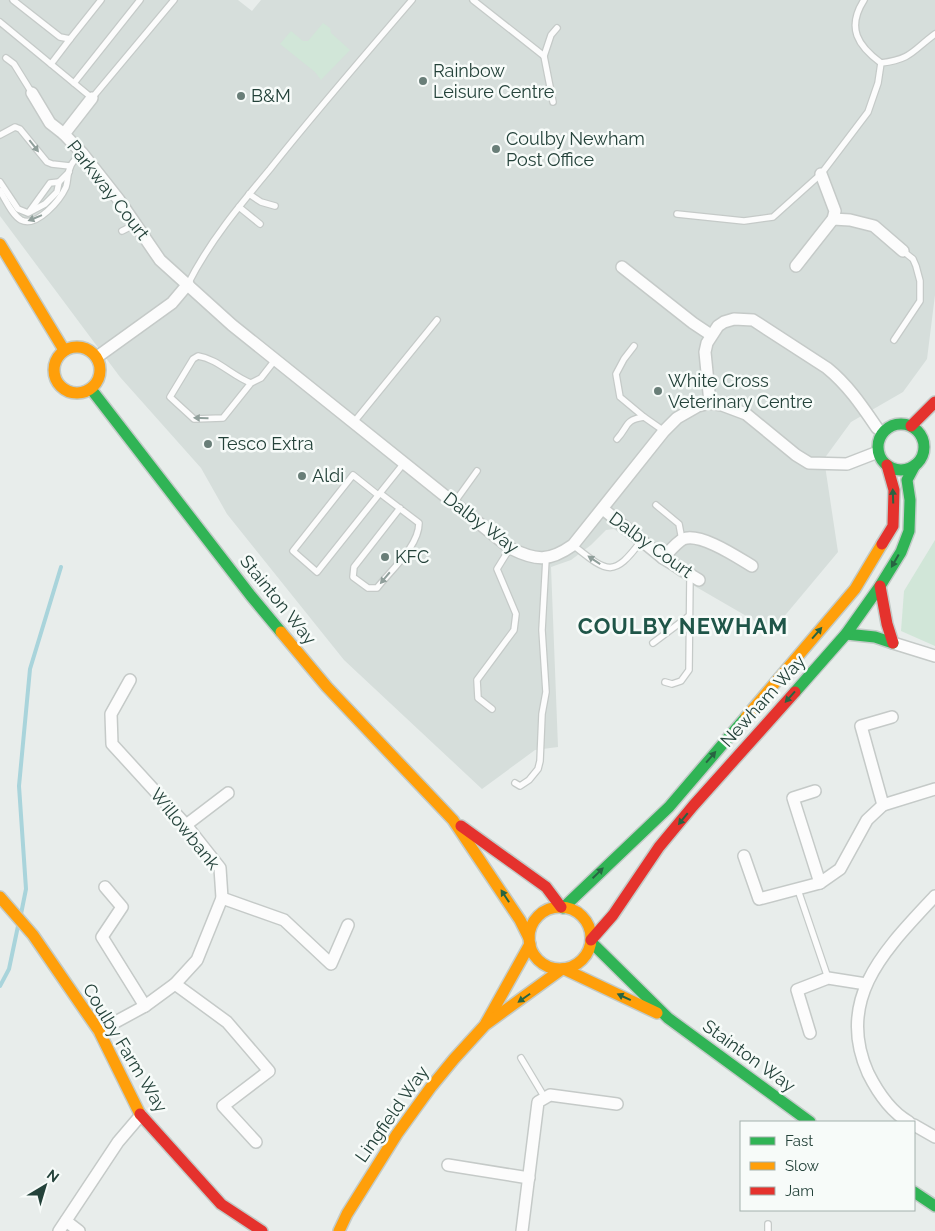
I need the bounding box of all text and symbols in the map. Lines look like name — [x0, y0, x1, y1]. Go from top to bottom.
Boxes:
place label: Rainbow Leisure Centre — [433, 60, 555, 102]
marker: Rainbow Leisure Centre — [417, 75, 429, 87]
place label: B&M — [251, 85, 291, 106]
marker: B&M — [235, 90, 247, 102]
place label: Coulby Newham Post Office — [506, 128, 645, 170]
street label: Parkway Court — [63, 136, 154, 244]
one-way arrow — [29, 139, 39, 153]
marker: Coulby Newham Post Office — [490, 143, 502, 155]
one-way arrow — [27, 214, 42, 222]
place label: White Cross Veterinary Centre — [668, 370, 813, 412]
marker: White Cross Veterinary Centre — [652, 385, 664, 397]
one-way arrow — [193, 414, 209, 422]
place label: Tesco Extra — [218, 433, 313, 454]
marker: Tesco Extra — [202, 438, 214, 450]
place label: Aldi — [312, 465, 344, 486]
marker: Aldi — [296, 470, 308, 482]
one-way arrow — [889, 487, 897, 503]
street label: Dalby Way — [440, 488, 523, 558]
street label: Dalby Court — [605, 507, 697, 582]
place label: KFC — [395, 546, 429, 567]
street label: Stainton Way — [236, 551, 321, 649]
marker: KFC — [379, 551, 391, 563]
one-way arrow — [891, 555, 900, 568]
one-way arrow — [587, 556, 601, 565]
one-way arrow — [380, 571, 391, 584]
district label: COULBY NEWHAM — [578, 613, 788, 639]
one-way arrow — [811, 627, 822, 640]
street label: Newham Way — [716, 650, 810, 751]
one-way arrow — [784, 690, 796, 702]
one-way arrow — [705, 751, 716, 763]
street label: Willowbank — [146, 784, 225, 874]
one-way arrow — [677, 812, 688, 825]
one-way arrow — [592, 868, 604, 880]
one-way arrow — [500, 889, 509, 903]
street label: Coulby Farm Way — [79, 980, 172, 1116]
one-way arrow — [517, 993, 531, 1003]
one-way arrow — [617, 993, 631, 1001]
street label: Stainton Way — [699, 1015, 800, 1096]
street label: Lingfield Way — [351, 1061, 433, 1166]
legend — [740, 1121, 915, 1211]
text: Fast — [785, 1132, 813, 1150]
text: Slow — [785, 1157, 819, 1175]
north arrow — [20, 1161, 70, 1211]
text: N — [44, 1166, 62, 1185]
text: Jam — [785, 1182, 814, 1200]

